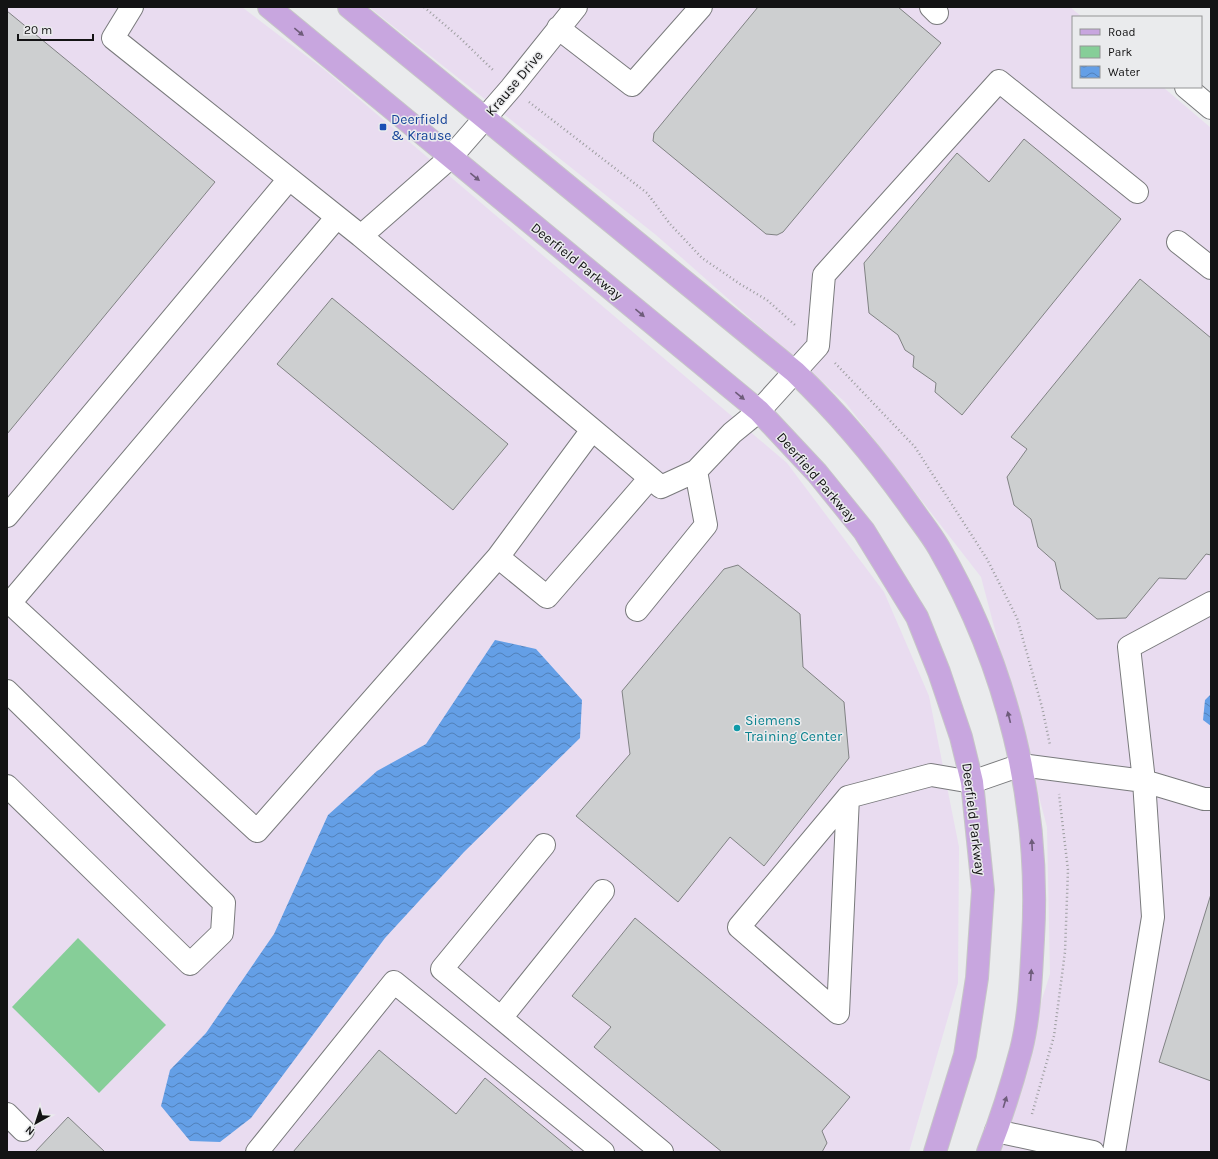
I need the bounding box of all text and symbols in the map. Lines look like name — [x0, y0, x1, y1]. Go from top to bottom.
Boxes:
scale bar — [18, 16, 93, 42]
legend — [1072, 16, 1202, 88]
text: 20 m — [24, 23, 52, 37]
text: Road — [1108, 25, 1136, 39]
one-way arrow — [294, 27, 305, 36]
text: Park — [1108, 45, 1133, 59]
street label: Krause Drive — [482, 47, 547, 120]
text: Water — [1108, 65, 1141, 79]
place label: Deerfield & Krause — [391, 111, 451, 144]
marker: Deerfield & Krause — [378, 122, 388, 132]
one-way arrow — [470, 172, 481, 181]
street label: Deerfield Parkway — [527, 219, 626, 304]
one-way arrow — [635, 308, 646, 317]
one-way arrow — [735, 391, 746, 400]
street label: Deerfield Parkway — [773, 429, 860, 526]
one-way arrow — [1006, 711, 1012, 723]
place label: Siemens Training Center — [745, 712, 843, 745]
marker: Siemens Training Center — [732, 723, 742, 733]
street label: Deerfield Parkway — [958, 762, 989, 877]
one-way arrow — [1029, 838, 1035, 851]
one-way arrow — [1028, 968, 1034, 981]
one-way arrow — [1002, 1095, 1008, 1107]
north arrow — [16, 1103, 56, 1143]
text: N — [23, 1123, 37, 1138]

